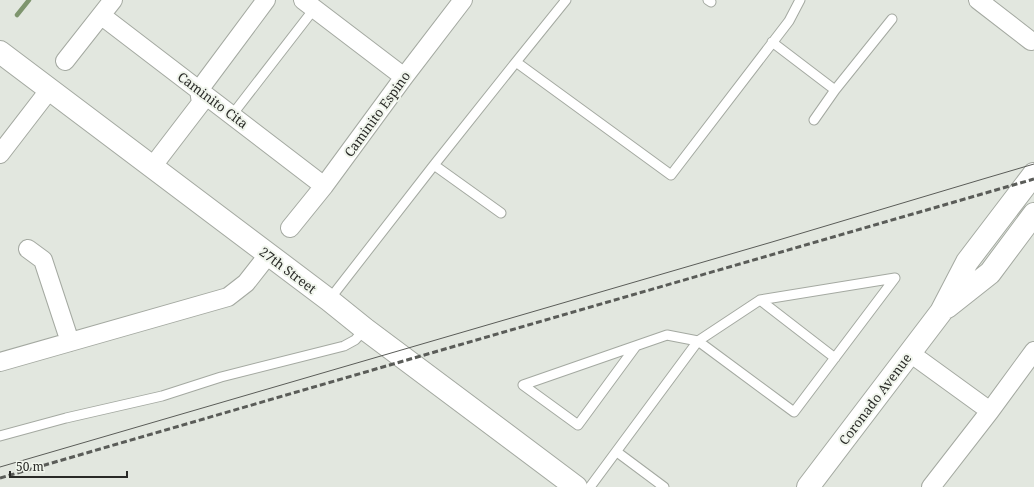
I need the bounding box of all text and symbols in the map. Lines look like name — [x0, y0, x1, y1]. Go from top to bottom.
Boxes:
street label: Caminito Cita — [174, 68, 252, 132]
street label: Caminito Espino — [340, 68, 414, 160]
street label: 27th Street — [256, 243, 321, 298]
street label: Coronado Avenue — [835, 350, 915, 448]
scale bar — [10, 453, 127, 479]
text: 50 m — [16, 458, 44, 475]

